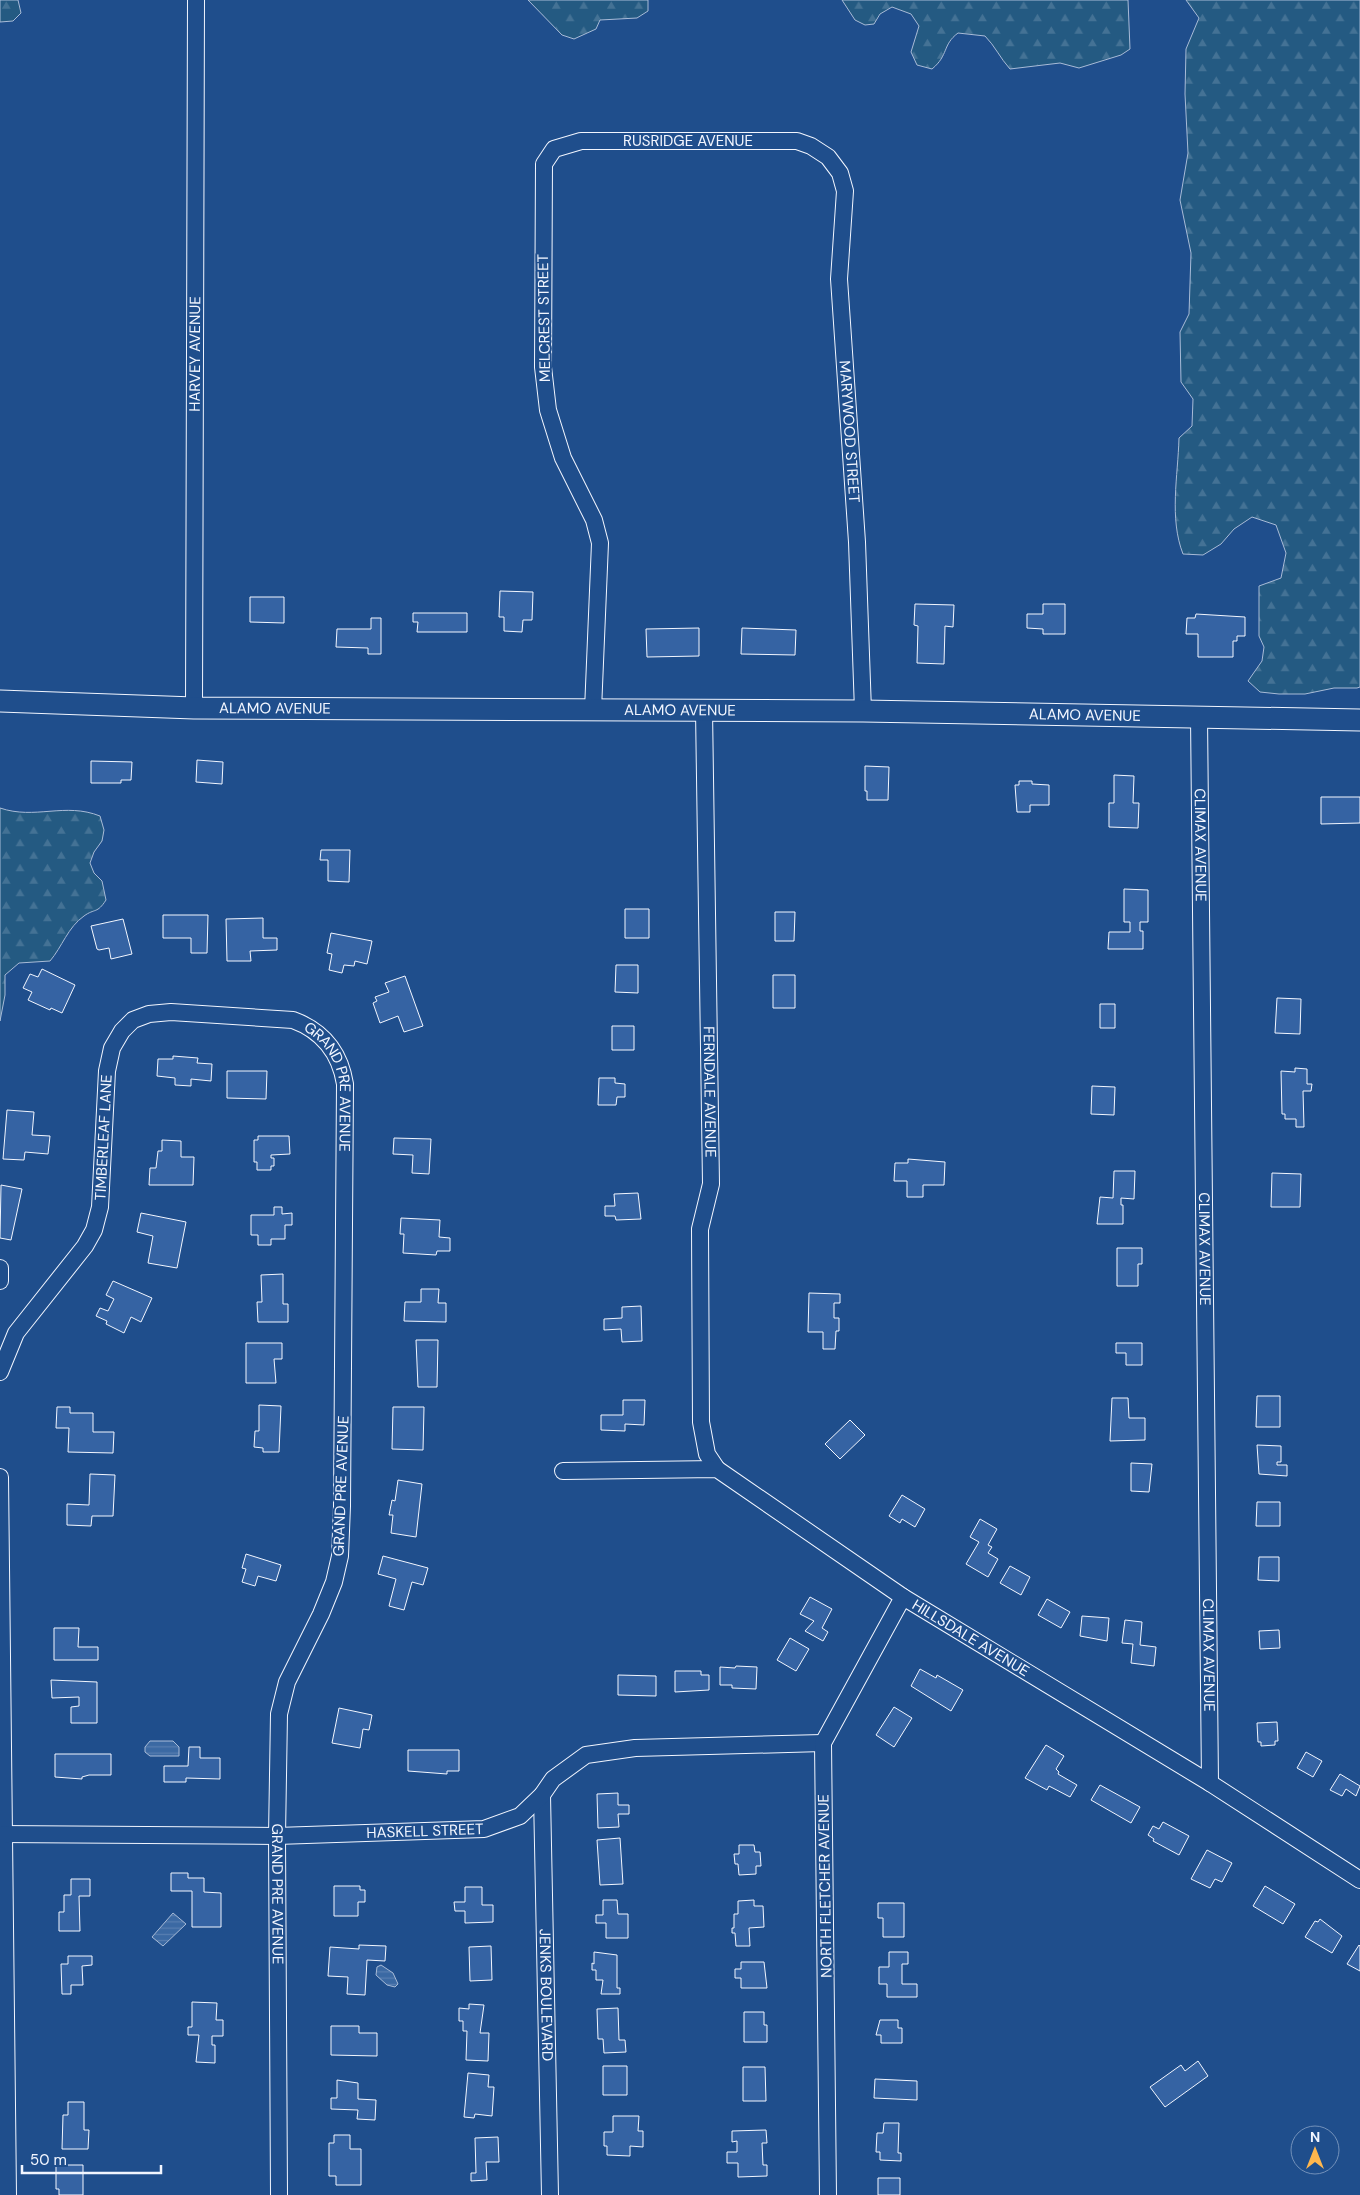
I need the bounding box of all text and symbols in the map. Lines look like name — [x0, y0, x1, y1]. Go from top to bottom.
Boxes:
street label: RUSRIDGE AVENUE — [623, 131, 753, 151]
street label: MELCREST STREET — [533, 254, 555, 382]
street label: HARVEY AVENUE — [185, 296, 205, 412]
street label: MARYWOOD STREET — [835, 360, 864, 504]
street label: ALAMO AVENUE — [219, 698, 331, 719]
street label: ALAMO AVENUE — [624, 700, 736, 720]
street label: ALAMO AVENUE — [1029, 704, 1141, 726]
street label: CLIMAX AVENUE — [1190, 788, 1211, 902]
street label: GRAND PRE AVENUE — [300, 1017, 355, 1152]
street label: FERNDALE AVENUE — [699, 1026, 721, 1158]
street label: TIMBERLEAF LANE — [90, 1074, 117, 1201]
street label: CLIMAX AVENUE — [1194, 1192, 1215, 1306]
street label: GRAND PRE AVENUE — [329, 1415, 353, 1557]
street label: HILLSDALE AVENUE — [908, 1595, 1033, 1681]
street label: CLIMAX AVENUE — [1198, 1598, 1219, 1712]
street label: NORTH FLETCHER AVENUE — [813, 1794, 837, 1978]
street label: HASKELL STREET — [366, 1819, 484, 1843]
street label: GRAND PRE AVENUE — [267, 1824, 288, 1965]
street label: JENKS BOULEVARD — [535, 1928, 557, 2061]
north arrow — [1290, 2125, 1340, 2175]
text: N — [1310, 2128, 1320, 2146]
scale bar — [22, 2142, 161, 2174]
text: 50 m — [30, 2150, 67, 2170]

